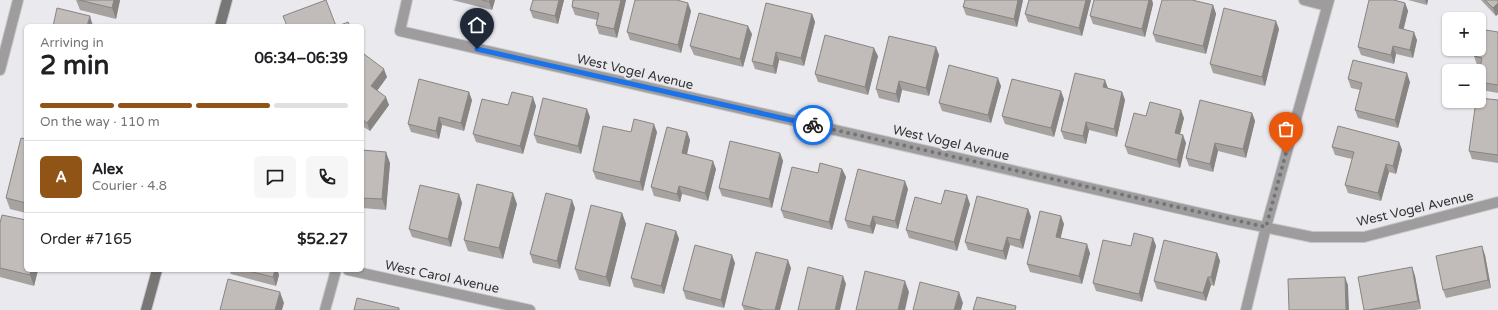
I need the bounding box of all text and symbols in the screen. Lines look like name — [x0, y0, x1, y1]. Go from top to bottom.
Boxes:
pin — [460, 8, 494, 49]
map controls — [1442, 12, 1486, 108]
button: + — [1442, 12, 1486, 56]
icon: home — [466, 14, 488, 36]
text: Arriving in — [40, 35, 104, 51]
text: 06:34–06:39 — [254, 49, 348, 67]
text: 2 min — [40, 50, 109, 81]
street label: West Vogel Avenue — [575, 51, 695, 93]
button: − — [1442, 64, 1486, 108]
courier — [793, 105, 833, 145]
pin — [1269, 112, 1303, 153]
text: On the way · 110 m — [40, 114, 160, 130]
icon: bike — [802, 114, 824, 136]
icon: bag — [1275, 118, 1297, 140]
street label: West Vogel Avenue — [891, 122, 1011, 164]
button: chat — [254, 156, 296, 198]
button: phone — [306, 156, 348, 198]
text: Alex — [92, 160, 123, 178]
text: A — [55, 168, 67, 186]
text: Courier · 4.8 — [92, 178, 167, 194]
street label: West Vogel Avenue — [1355, 188, 1475, 230]
text: Order #7165 — [40, 230, 132, 248]
text: $52.27 — [297, 230, 348, 248]
street label: West Carol Avenue — [383, 257, 501, 297]

